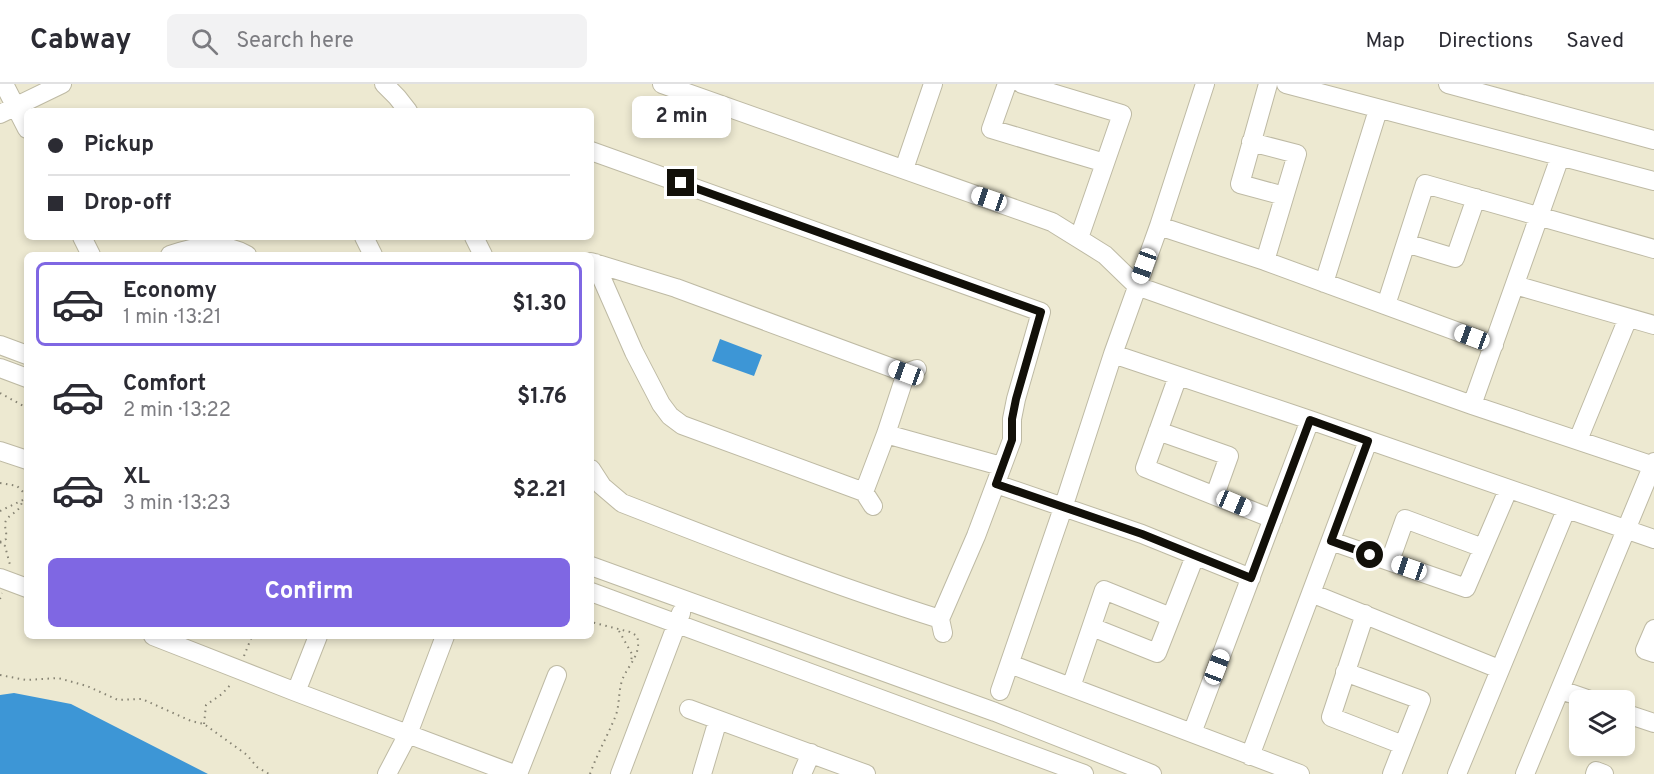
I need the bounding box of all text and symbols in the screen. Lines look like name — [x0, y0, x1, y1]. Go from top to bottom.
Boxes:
search box — [167, 14, 587, 68]
text: Cabway — [30, 23, 131, 59]
icon: search — [188, 25, 221, 58]
text: Search here — [236, 28, 354, 55]
text: Map — [1365, 28, 1405, 55]
text: Directions — [1438, 28, 1533, 55]
text: Saved — [1566, 28, 1624, 55]
callout: 2 min — [632, 96, 730, 138]
text: 2 min — [655, 104, 708, 130]
text: Pickup — [84, 132, 154, 159]
route end — [667, 169, 694, 196]
car — [969, 185, 1009, 213]
text: Drop-off — [84, 190, 171, 217]
car — [1129, 246, 1159, 286]
icon: car — [51, 277, 105, 331]
text: Economy — [123, 278, 217, 305]
text: $1.30 — [512, 291, 567, 318]
text: 1 min · 13:21 — [123, 305, 222, 331]
car — [1452, 322, 1492, 352]
car — [886, 358, 926, 388]
icon: car — [51, 370, 105, 424]
text: Comfort — [123, 371, 206, 398]
text: $1.76 — [517, 384, 567, 411]
text: 2 min · 13:22 — [123, 398, 231, 424]
icon: car — [51, 463, 105, 517]
text: XL — [123, 464, 150, 491]
text: $2.21 — [513, 477, 567, 504]
car — [1214, 488, 1254, 518]
text: 3 min · 13:23 — [123, 491, 231, 517]
route start — [1356, 541, 1383, 568]
car — [1389, 554, 1429, 582]
button: Confirm — [48, 558, 570, 627]
car — [1202, 647, 1232, 687]
map controls — [1569, 690, 1635, 756]
button: layers — [1569, 690, 1635, 756]

